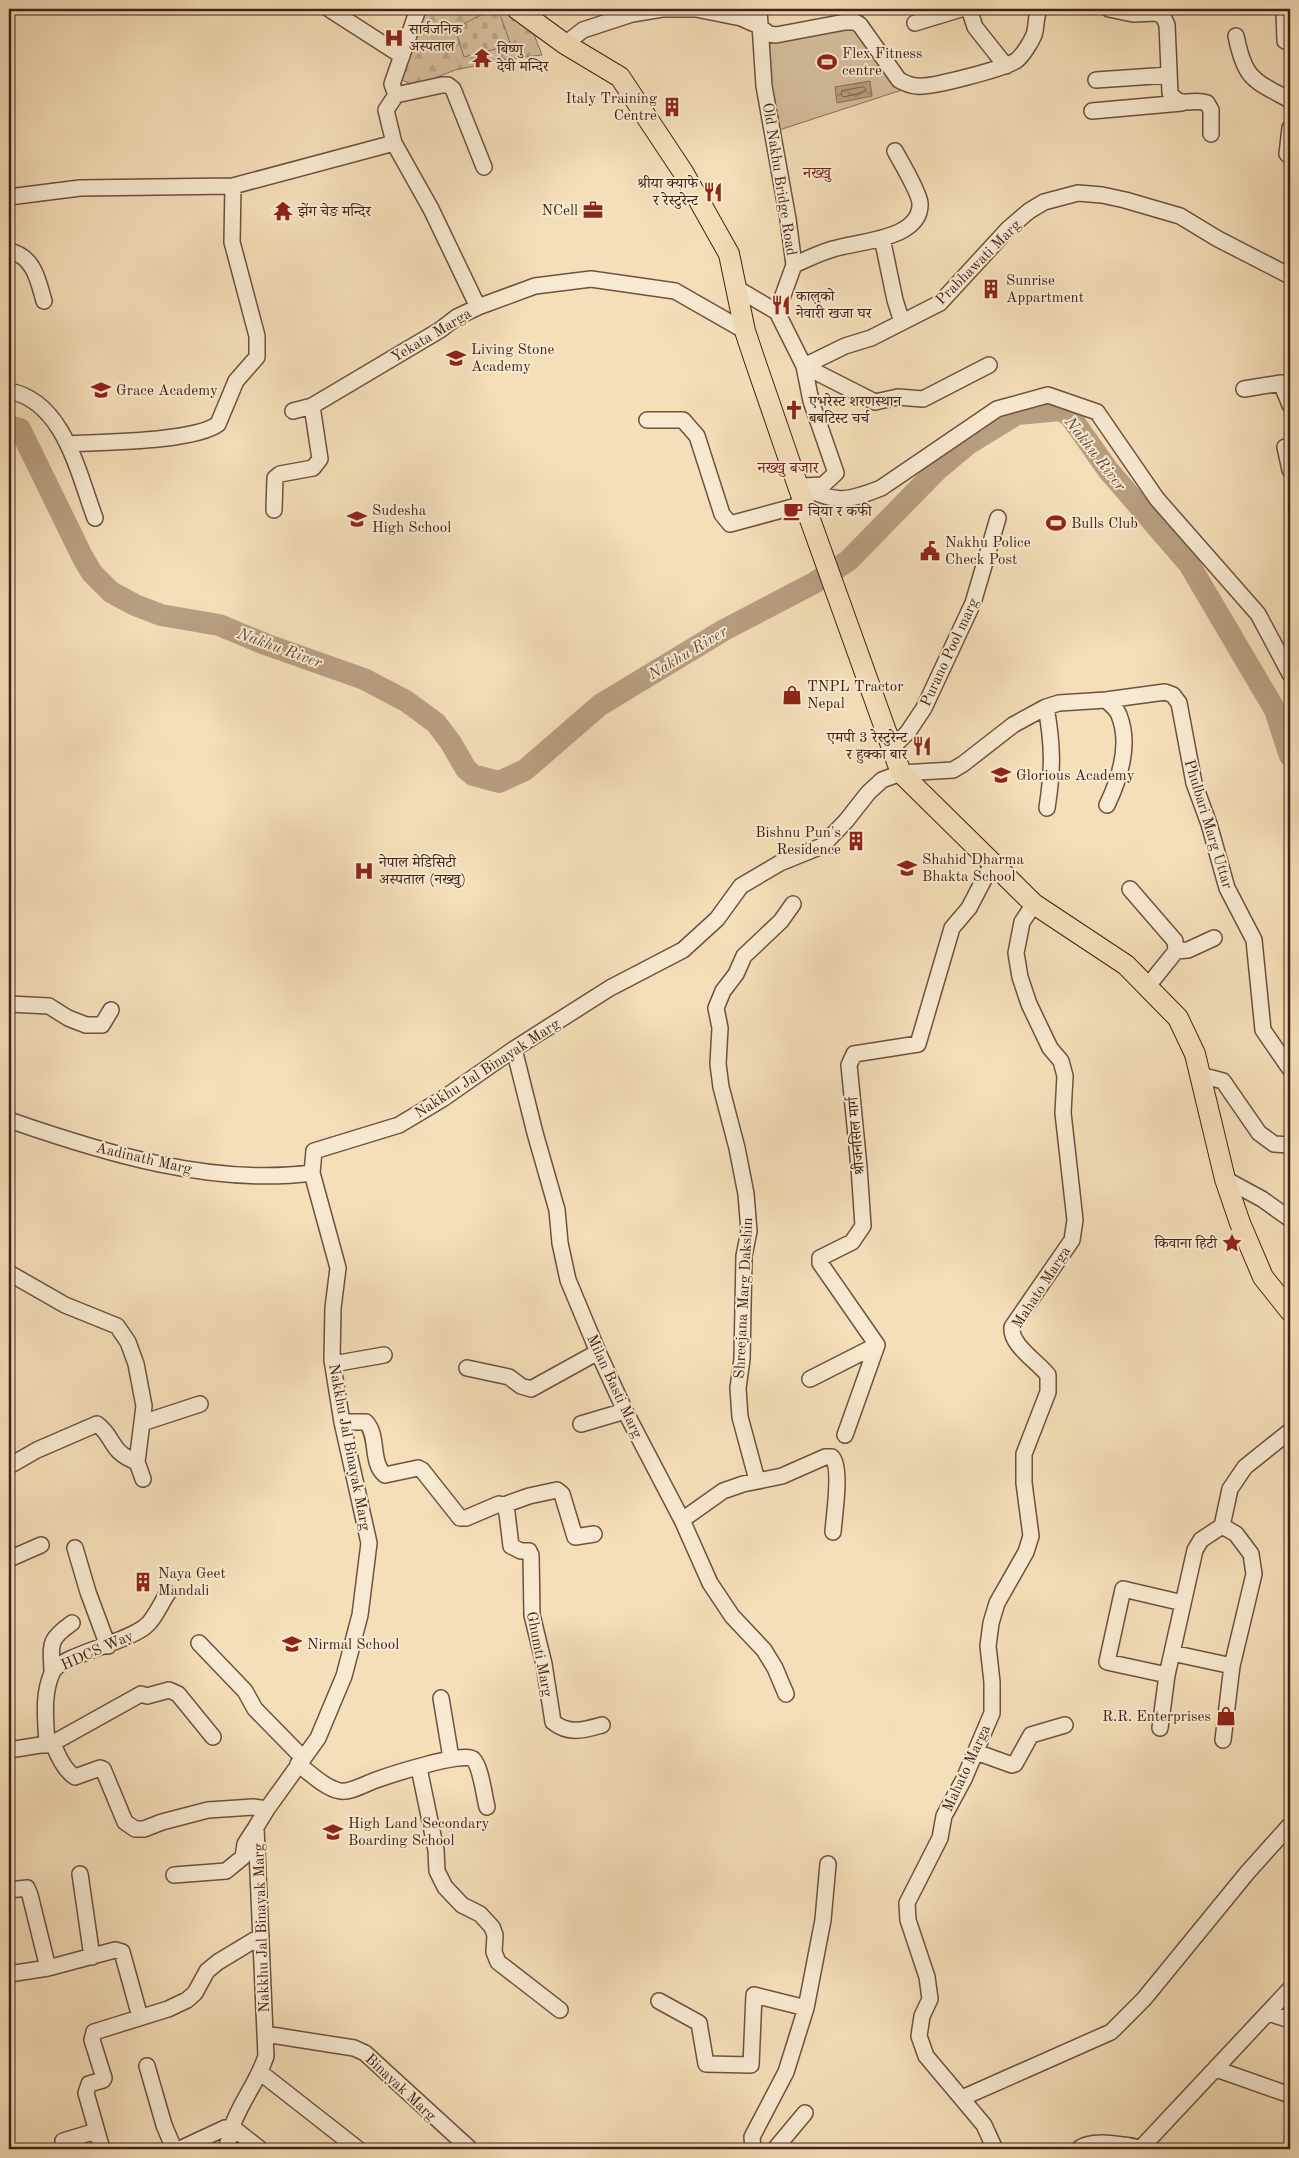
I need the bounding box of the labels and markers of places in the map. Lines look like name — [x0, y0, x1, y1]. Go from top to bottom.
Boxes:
place label: सार्वजनिक अस्पताल — [408, 20, 463, 55]
hospital icon: सार्वजनिक अस्पताल — [383, 27, 405, 49]
place label: बिष्णु देवी मन्दिर — [496, 41, 550, 75]
temple icon: बिष्णु देवी मन्दिर — [471, 47, 493, 69]
place label: Flex Fitness centre — [842, 47, 923, 79]
sports icon: Flex Fitness centre — [816, 51, 838, 73]
place label: Italy Training Centre — [566, 92, 657, 124]
building icon: Italy Training Centre — [661, 96, 683, 118]
place label: श्रीया क्याफे र रेस्टुरेन्ट — [637, 174, 699, 209]
restaurant icon: श्रीया क्याफे र रेस्टुरेन्ट — [702, 181, 724, 203]
office icon: NCell — [582, 199, 604, 221]
temple icon: झेंग चेङ मन्दिर — [272, 200, 294, 222]
place label: झेंग चेङ मन्दिर — [297, 202, 372, 220]
place label: NCell — [541, 204, 578, 219]
place label: Sunrise Appartment — [1006, 274, 1084, 306]
building icon: Sunrise Appartment — [980, 278, 1002, 300]
place label: कालुको नेवारी खजा घर — [795, 288, 873, 322]
restaurant icon: कालुको नेवारी खजा घर — [770, 294, 792, 316]
place label: Living Stone Academy — [471, 343, 555, 375]
school or university icon: Living Stone Academy — [445, 347, 467, 369]
school or university icon: Grace Academy — [90, 379, 112, 401]
place label: Grace Academy — [116, 384, 218, 399]
place label: एभरेस्ट शरणस्थान बबटिस्ट चर्च — [808, 392, 902, 427]
church icon: एभरेस्ट शरणस्थान बबटिस्ट चर्च — [783, 399, 805, 421]
cafe icon: चिया र कफी — [782, 500, 804, 522]
place label: चिया र कफी — [807, 502, 873, 520]
place label: Sudesha High School — [372, 504, 451, 536]
school or university icon: Sudesha High School — [346, 508, 368, 530]
sports icon: Bulls Club — [1045, 512, 1067, 534]
place label: Bulls Club — [1071, 517, 1138, 532]
place label: Nakhu Police Check Post — [945, 536, 1031, 568]
public building icon: Nakhu Police Check Post — [919, 540, 941, 562]
place label: TNPL Tractor Nepal — [807, 680, 903, 712]
shop icon: TNPL Tractor Nepal — [781, 684, 803, 706]
place label: एमपी 3 रेस्टुरेन्ट र हुक्का बार — [826, 728, 908, 764]
restaurant icon: एमपी 3 रेस्टुरेन्ट र हुक्का बार — [911, 735, 933, 757]
school or university icon: Glorious Academy — [990, 764, 1012, 786]
place label: Glorious Academy — [1016, 769, 1135, 784]
place label: Bishnu Pun's Residence — [755, 826, 841, 858]
building icon: Bishnu Pun's Residence — [845, 830, 867, 852]
place label: नेपाल मेडिसिटी अस्पताल (नख्खु) — [378, 853, 466, 888]
place label: Shahid Dharma Bhakta School — [922, 853, 1024, 885]
school or university icon: Shahid Dharma Bhakta School — [896, 857, 918, 879]
hospital icon: नेपाल मेडिसिटी अस्पताल (नख्खु) — [353, 860, 375, 882]
place icon: किवाना हिटी — [1221, 1232, 1243, 1254]
place label: किवाना हिटी — [1153, 1235, 1218, 1252]
place label: Naya Geet Mandali — [158, 1567, 226, 1599]
building icon: Naya Geet Mandali — [132, 1571, 154, 1593]
school or university icon: Nirmal School — [281, 1633, 303, 1655]
place label: Nirmal School — [307, 1638, 399, 1653]
shop icon: R.R. Enterprises — [1215, 1705, 1237, 1727]
place label: R.R. Enterprises — [1102, 1710, 1211, 1725]
place label: High Land Secondary Boarding School — [348, 1817, 490, 1849]
school or university icon: High Land Secondary Boarding School — [322, 1821, 344, 1843]

